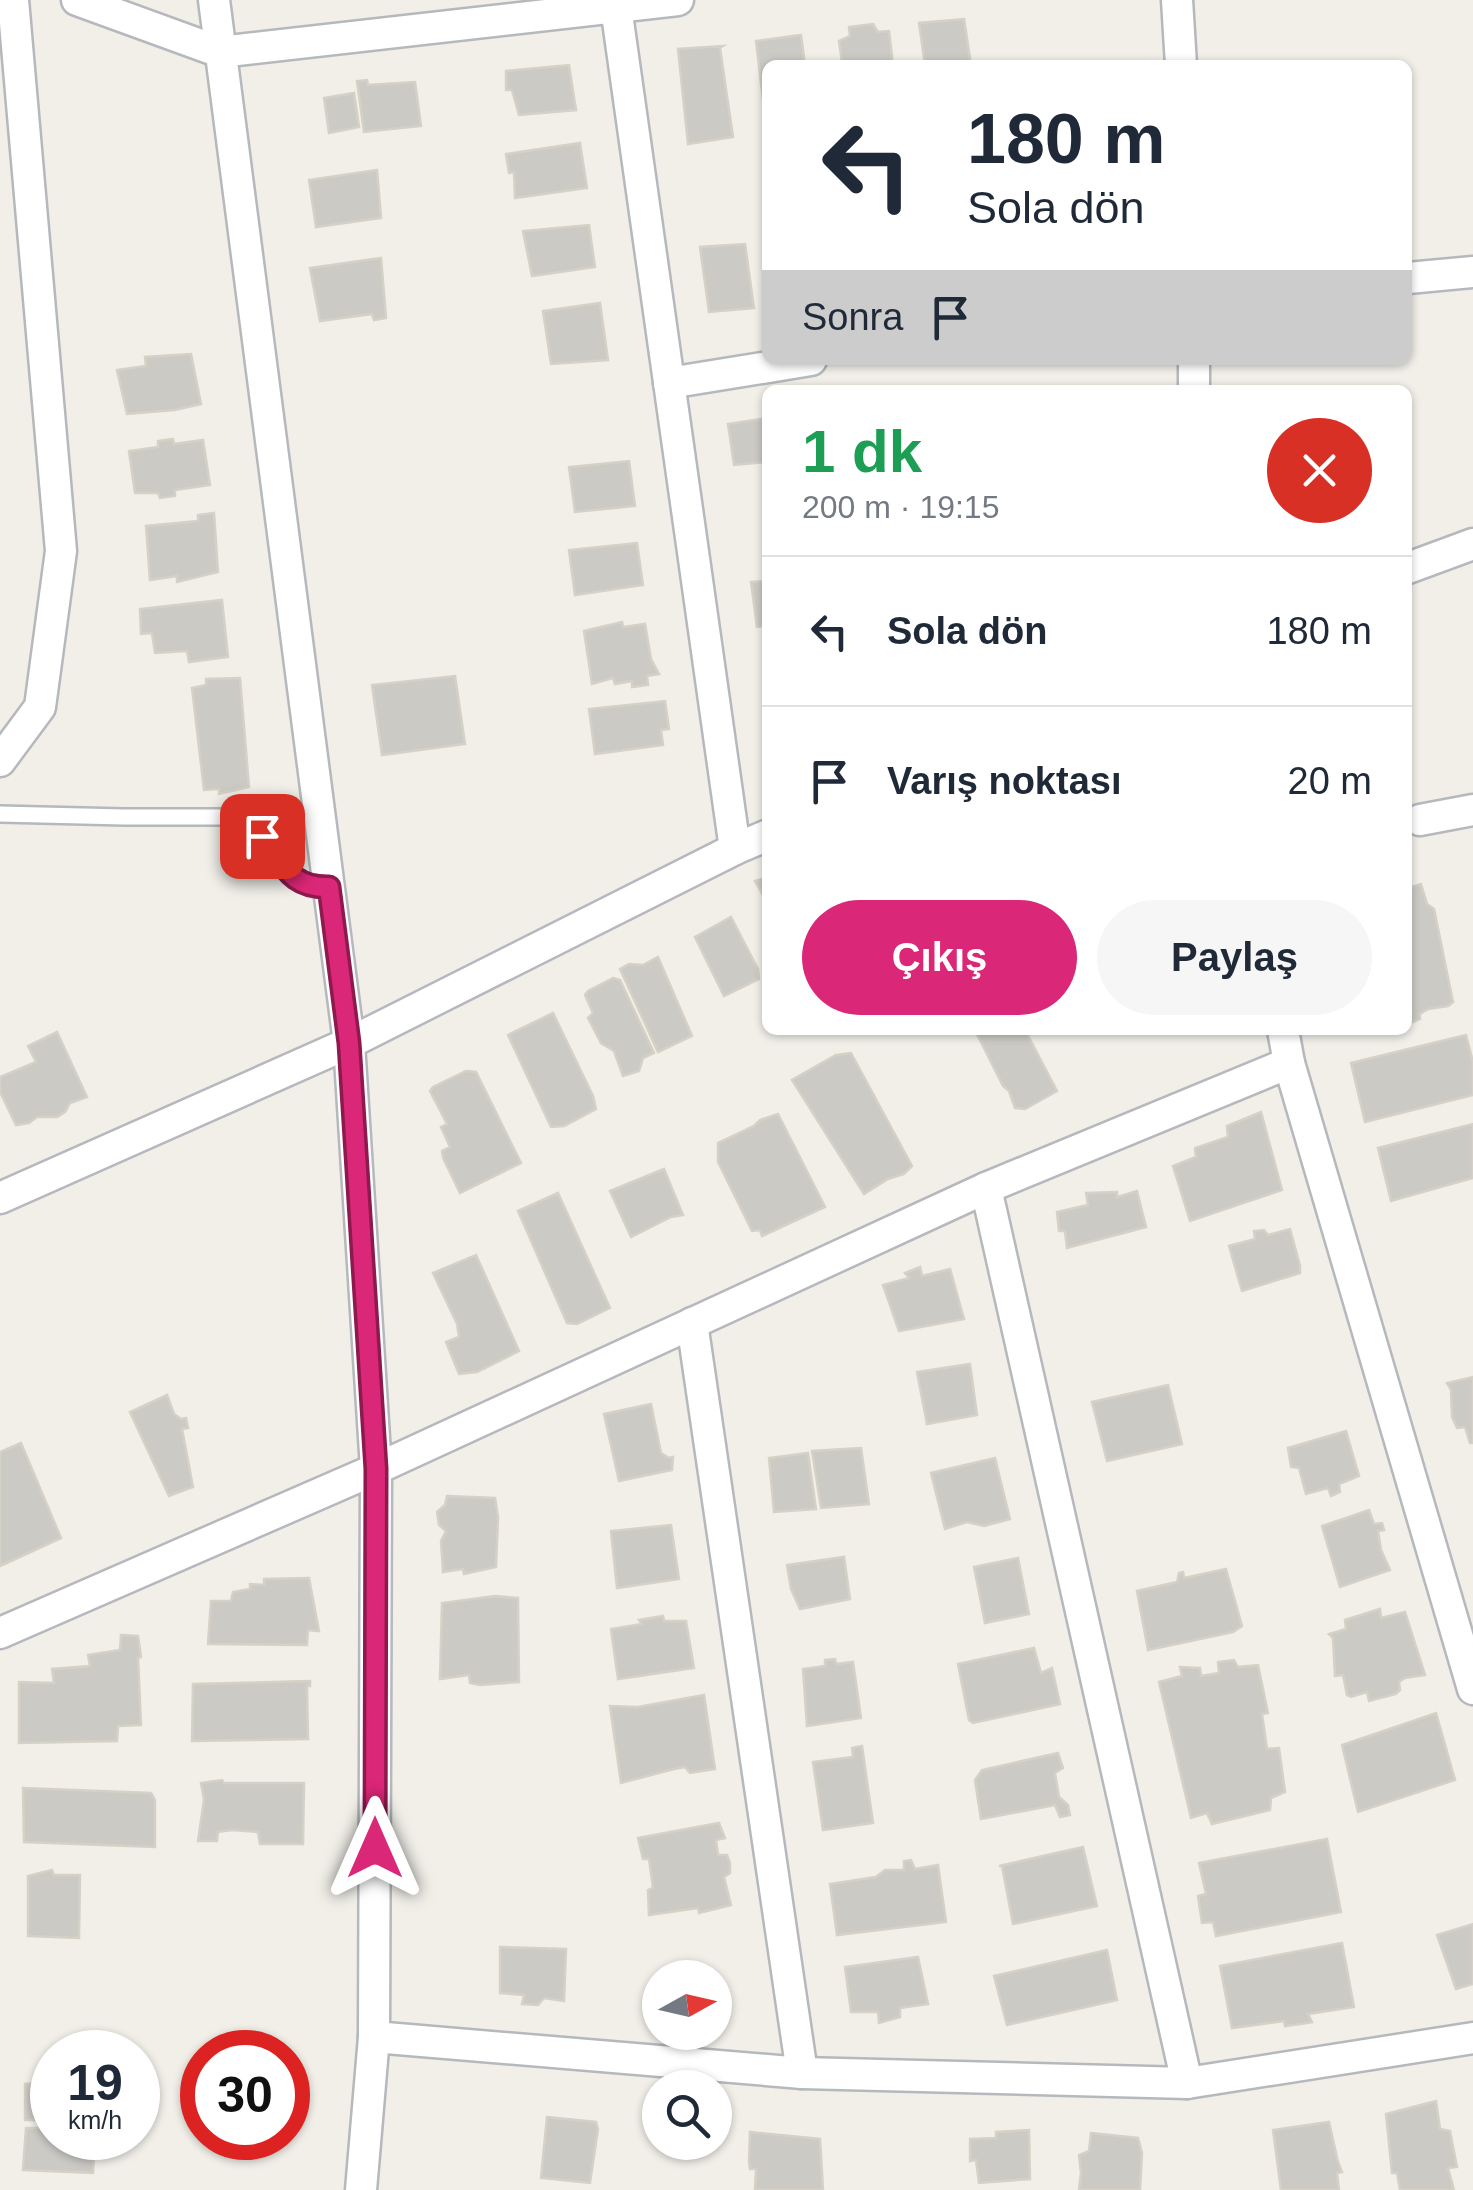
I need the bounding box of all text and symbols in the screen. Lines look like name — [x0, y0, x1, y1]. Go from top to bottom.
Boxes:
icon: left — [802, 100, 932, 230]
text: 180 m — [967, 100, 1165, 178]
text: Sola dön — [967, 182, 1145, 233]
icon: arrive — [923, 290, 978, 345]
text: Sonra — [802, 296, 903, 338]
text: 1 dk — [802, 418, 922, 485]
button: close — [1267, 418, 1372, 523]
text: 200 m · 19:15 — [802, 489, 999, 525]
icon: left — [802, 604, 857, 659]
text: Sola dön — [887, 610, 1047, 652]
text: 180 m — [1266, 610, 1372, 652]
icon: arrive — [802, 754, 857, 809]
text: Varış noktası — [887, 760, 1121, 802]
text: 20 m — [1288, 760, 1372, 802]
pin — [220, 794, 305, 879]
icon: arrive — [235, 809, 290, 864]
button: Çıkış — [802, 900, 1077, 1015]
button: Paylaş — [1097, 900, 1372, 1015]
position arrow — [323, 1796, 427, 1900]
north arrow — [642, 1960, 732, 2050]
map controls — [642, 1960, 732, 2160]
speed limit sign: 30 — [180, 2030, 310, 2160]
text: 19 — [67, 2055, 123, 2111]
button: search — [642, 2070, 732, 2160]
text: km/h — [68, 2106, 122, 2134]

